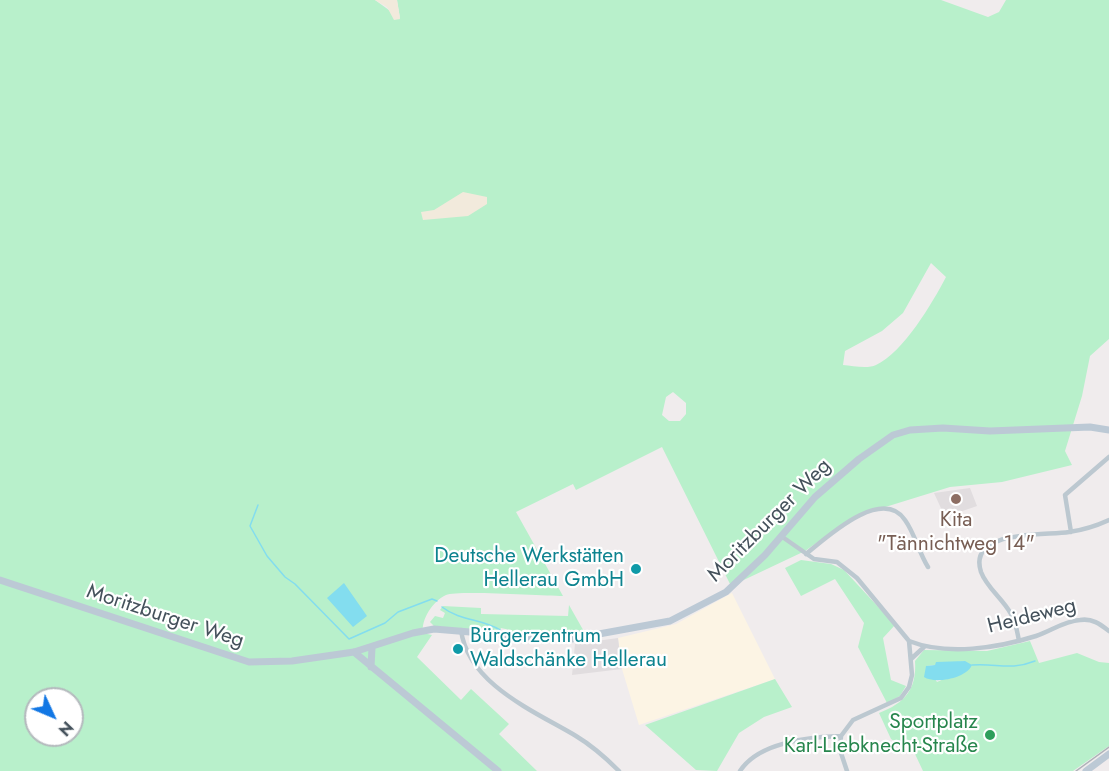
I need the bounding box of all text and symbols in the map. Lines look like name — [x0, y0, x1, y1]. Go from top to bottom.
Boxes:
street label: Moritzburger Weg — [703, 454, 837, 588]
marker: Kita "Tännichtweg 14" — [949, 492, 963, 506]
place label: Kita "Tännichtweg 14" — [877, 508, 1035, 558]
place label: Deutsche Werkstätten Hellerau GmbH — [434, 544, 624, 594]
marker: Deutsche Werkstätten Hellerau GmbH — [629, 562, 643, 576]
street label: Moritzburger Weg — [83, 580, 247, 654]
street label: Heideweg — [985, 594, 1079, 640]
place label: Bürgerzentrum Waldschänke Hellerau — [470, 624, 667, 674]
marker: Bürgerzentrum Waldschänke Hellerau — [451, 642, 465, 656]
north arrow — [24, 687, 84, 747]
place label: Sportplatz Karl-Liebknecht-Straße — [784, 710, 978, 760]
text: N — [53, 716, 79, 741]
marker: Sportplatz Karl-Liebknecht-Straße — [983, 728, 997, 742]

